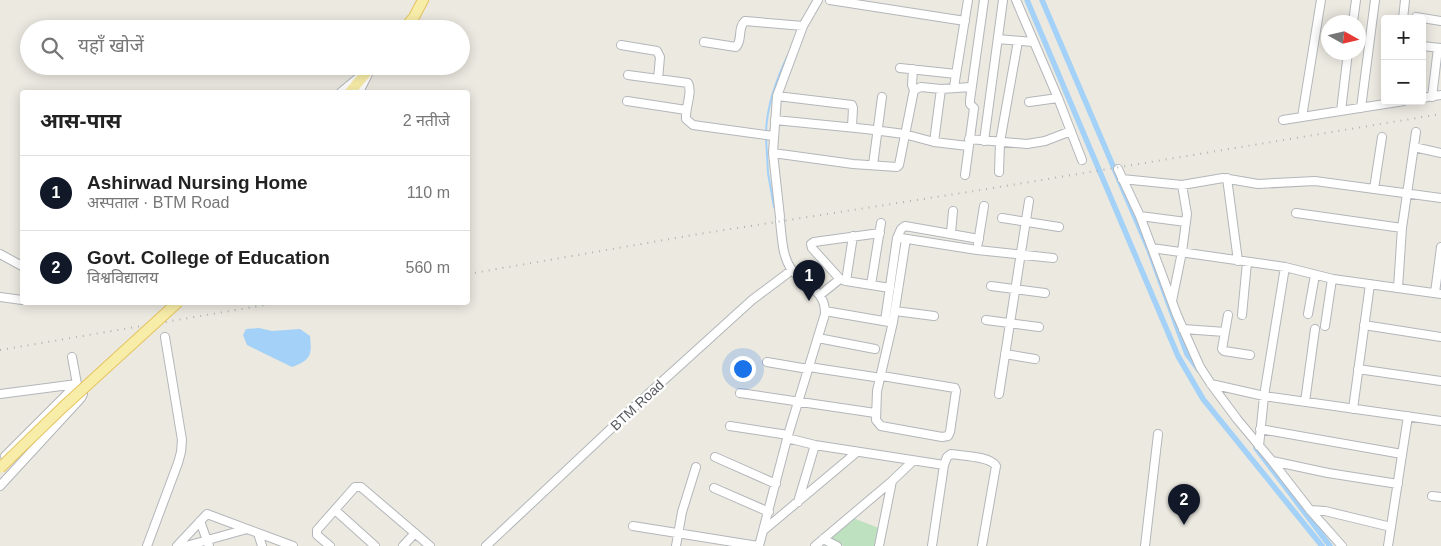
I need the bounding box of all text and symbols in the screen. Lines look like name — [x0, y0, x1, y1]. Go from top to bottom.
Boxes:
north arrow — [1321, 15, 1366, 60]
map controls — [1381, 15, 1426, 105]
button: + — [1381, 15, 1426, 60]
search box — [20, 20, 470, 75]
icon: search — [38, 34, 66, 62]
text: यहाँ खोजें — [78, 35, 144, 56]
button: − — [1381, 60, 1426, 105]
text: आस-पास — [40, 109, 121, 132]
text: 2 नतीजे — [403, 112, 450, 129]
text: Ashirwad Nursing Home — [87, 172, 308, 193]
text: 1 — [52, 184, 60, 201]
text: 110 m — [407, 184, 450, 201]
text: अस्पताल · BTM Road — [87, 194, 229, 211]
text: Govt. College of Education — [87, 247, 330, 268]
text: 2 — [52, 259, 60, 276]
text: 560 m — [406, 259, 450, 276]
pin: 1 — [793, 260, 825, 301]
text: विश्वविद्यालय — [87, 269, 158, 286]
your location — [730, 356, 756, 382]
street label: BTM Road — [607, 376, 667, 434]
pin: 2 — [1168, 484, 1200, 525]

